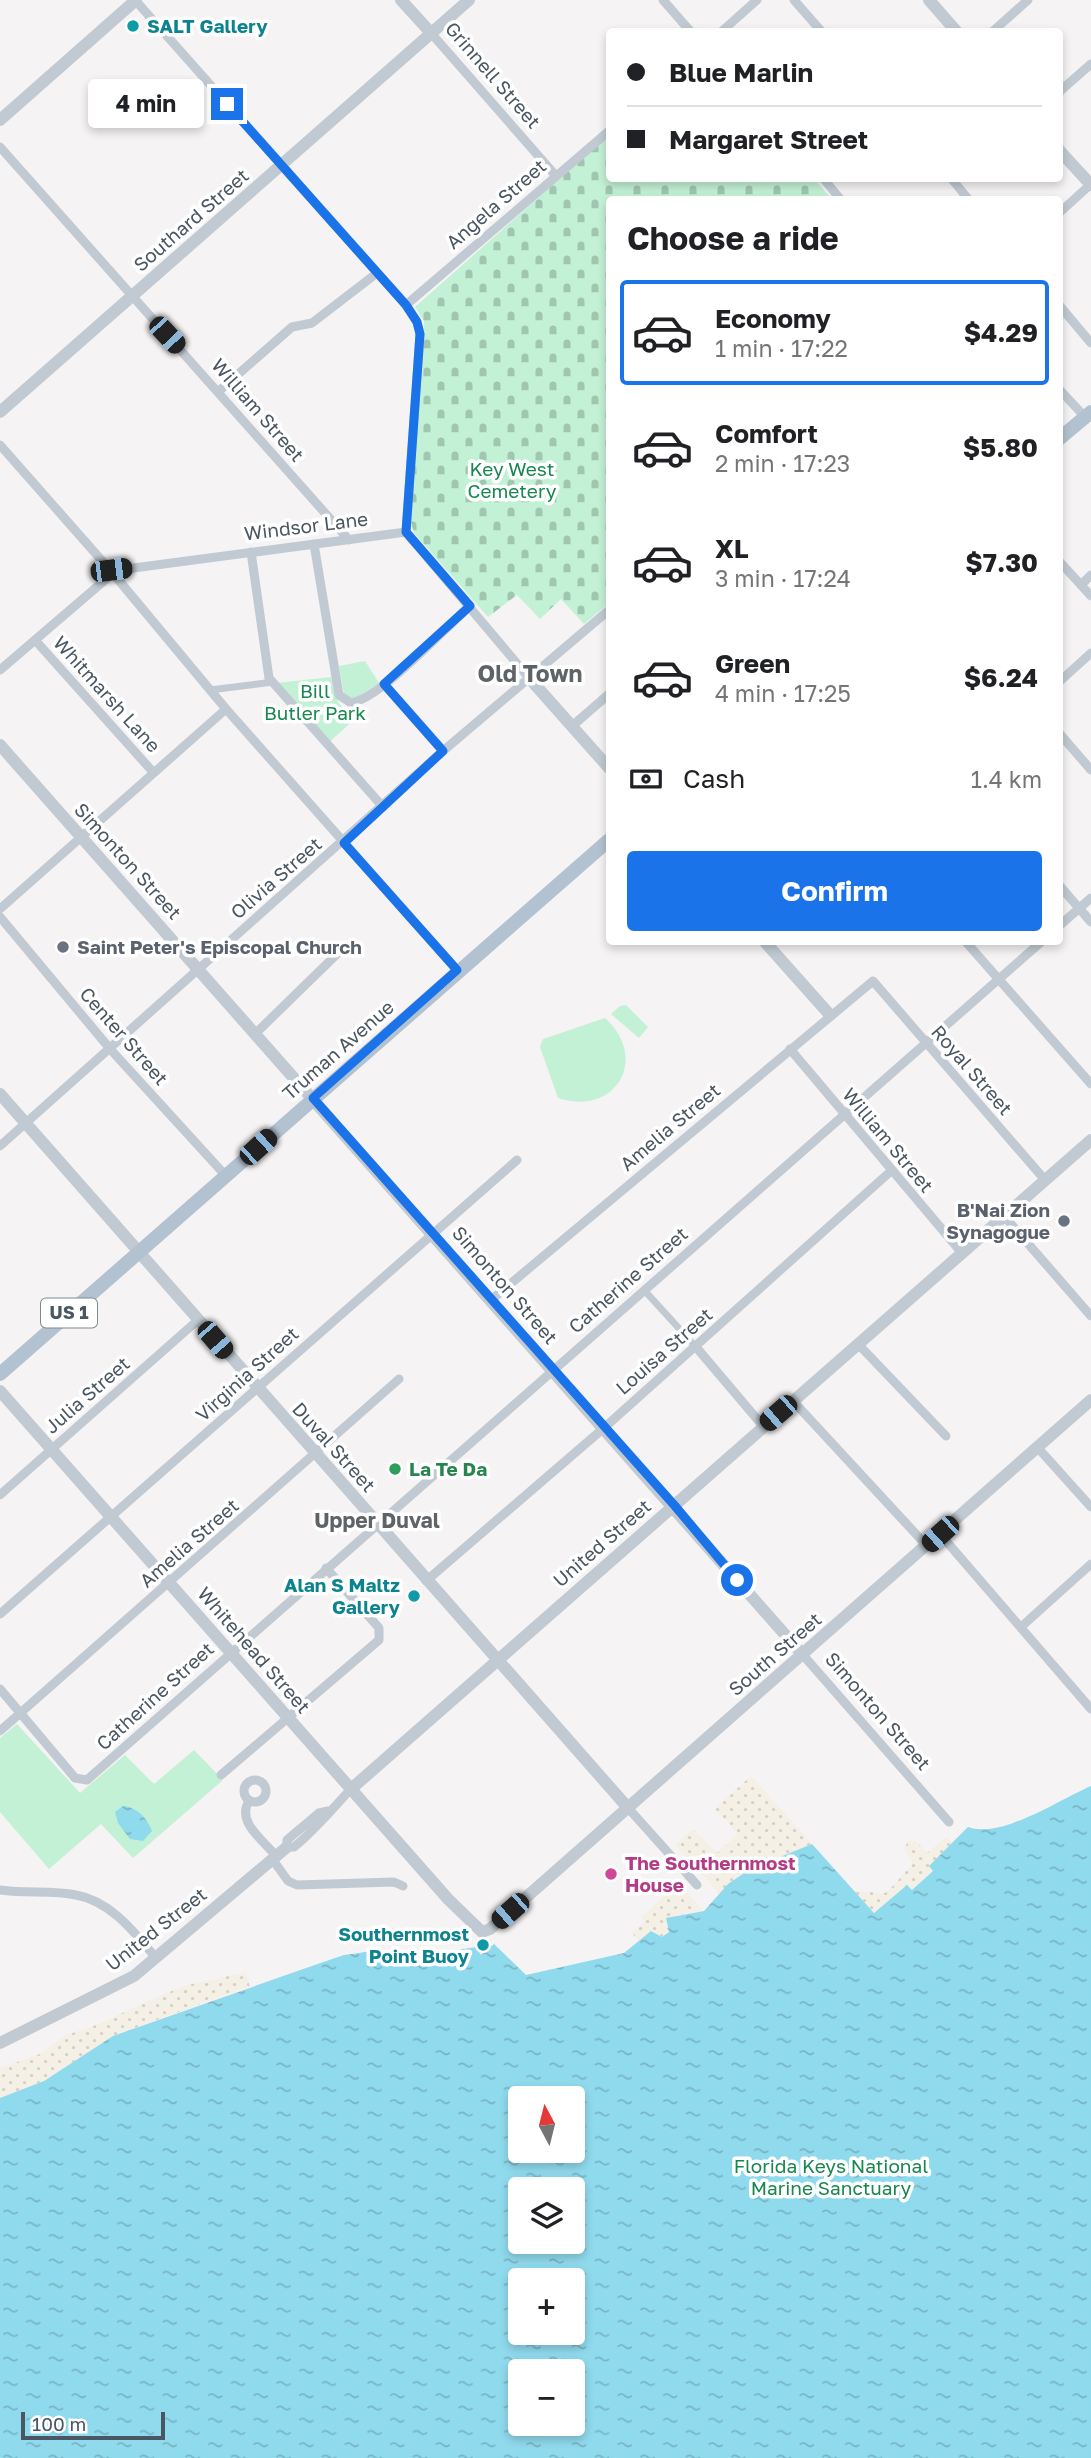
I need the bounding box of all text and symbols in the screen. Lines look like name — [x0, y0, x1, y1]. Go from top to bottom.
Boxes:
place label: SALT Gallery — [147, 14, 268, 37]
street label: Grinnell Street — [441, 17, 546, 133]
marker: SALT Gallery — [125, 18, 141, 34]
text: Blue Marlin — [669, 57, 813, 88]
callout: 4 min — [87, 80, 202, 128]
route end — [211, 88, 243, 120]
text: 4 min — [116, 89, 176, 117]
text: Margaret Street — [669, 124, 868, 155]
street label: Angela Street — [441, 154, 550, 253]
street label: Southard Street — [128, 163, 253, 276]
text: Choose a ride — [627, 219, 839, 257]
icon: car — [631, 301, 694, 364]
text: Economy — [715, 303, 831, 334]
car — [145, 312, 190, 358]
text: $4.29 — [964, 317, 1038, 348]
text: 1 min · 17:22 — [715, 334, 848, 362]
street label: William Street — [207, 353, 309, 466]
icon: car — [631, 416, 694, 479]
text: Comfort — [715, 418, 818, 449]
text: $5.80 — [963, 432, 1038, 463]
text: 2 min · 17:23 — [715, 449, 850, 477]
park label: Key West Cemetery — [467, 457, 557, 502]
street label: Windsor Lane — [243, 506, 369, 545]
icon: car — [631, 531, 694, 594]
text: XL — [715, 533, 749, 564]
text: $7.30 — [965, 547, 1038, 578]
car — [89, 557, 134, 583]
text: 3 min · 17:24 — [715, 564, 851, 592]
street label: Whitmarsh Lane — [49, 631, 166, 757]
icon: car — [631, 646, 694, 709]
text: Green — [715, 648, 790, 679]
district label: Old Town — [478, 659, 583, 687]
text: $6.24 — [964, 662, 1038, 693]
park label: Bill Butler Park — [264, 679, 366, 724]
text: 4 min · 17:25 — [715, 679, 851, 707]
icon: cash — [627, 760, 665, 798]
text: Cash — [683, 763, 745, 794]
text: 1.4 km — [971, 765, 1042, 793]
street label: Simonton Street — [70, 798, 187, 924]
street label: Olivia Street — [226, 832, 326, 923]
button: Confirm — [627, 851, 1042, 931]
place label: Saint Peter's Episcopal Church — [77, 935, 362, 958]
marker: Saint Peter's Episcopal Church — [55, 939, 71, 955]
street label: Center Street — [76, 982, 173, 1089]
street label: Truman Avenue — [277, 995, 398, 1104]
street label: Royal Street — [927, 1020, 1018, 1119]
street label: Amelia Street — [615, 1078, 724, 1175]
street label: William Street — [838, 1083, 939, 1197]
car — [236, 1125, 281, 1169]
place label: B'Nai Zion Synagogue — [946, 1198, 1050, 1243]
marker: B'Nai Zion Synagogue — [1056, 1213, 1072, 1229]
street label: Simonton Street — [448, 1221, 563, 1348]
street label: Catherine Street — [564, 1222, 692, 1337]
road number: US 1 — [41, 1298, 97, 1328]
street label: Louisa Street — [611, 1302, 717, 1399]
car — [194, 1317, 237, 1363]
street label: Virginia Street — [191, 1321, 303, 1426]
street label: Julia Street — [40, 1352, 134, 1438]
car — [756, 1391, 801, 1435]
street label: Duval Street — [288, 1397, 381, 1496]
place label: La Te Da — [409, 1457, 487, 1480]
marker: La Te Da — [387, 1461, 403, 1477]
street label: Amelia Street — [135, 1493, 243, 1592]
street label: United Street — [548, 1494, 655, 1591]
district label: Upper Duval — [314, 1507, 440, 1533]
car — [918, 1512, 963, 1556]
route start — [721, 1564, 753, 1596]
place label: Alan S Maltz Gallery — [284, 1573, 401, 1618]
street label: Whitehead Street — [193, 1582, 315, 1718]
marker: Alan S Maltz Gallery — [406, 1588, 422, 1604]
street label: South Street — [724, 1607, 826, 1700]
street label: Catherine Street — [91, 1637, 218, 1754]
street label: Simonton Street — [821, 1647, 936, 1774]
place label: The Southernmost House — [625, 1851, 796, 1896]
marker: The Southernmost House — [603, 1866, 619, 1882]
street label: United Street — [101, 1882, 211, 1975]
car — [488, 1889, 533, 1933]
place label: Southernmost Point Buoy — [338, 1922, 470, 1967]
marker: Southernmost Point Buoy — [475, 1937, 491, 1953]
north arrow — [508, 2086, 584, 2163]
map controls — [508, 2086, 585, 2436]
park label: Florida Keys National Marine Sanctuary — [734, 2154, 928, 2199]
button: layers — [508, 2177, 585, 2254]
button: + — [508, 2268, 585, 2345]
button: − — [508, 2359, 585, 2436]
scale bar — [21, 2409, 164, 2441]
text: 100 m — [32, 2412, 86, 2435]

